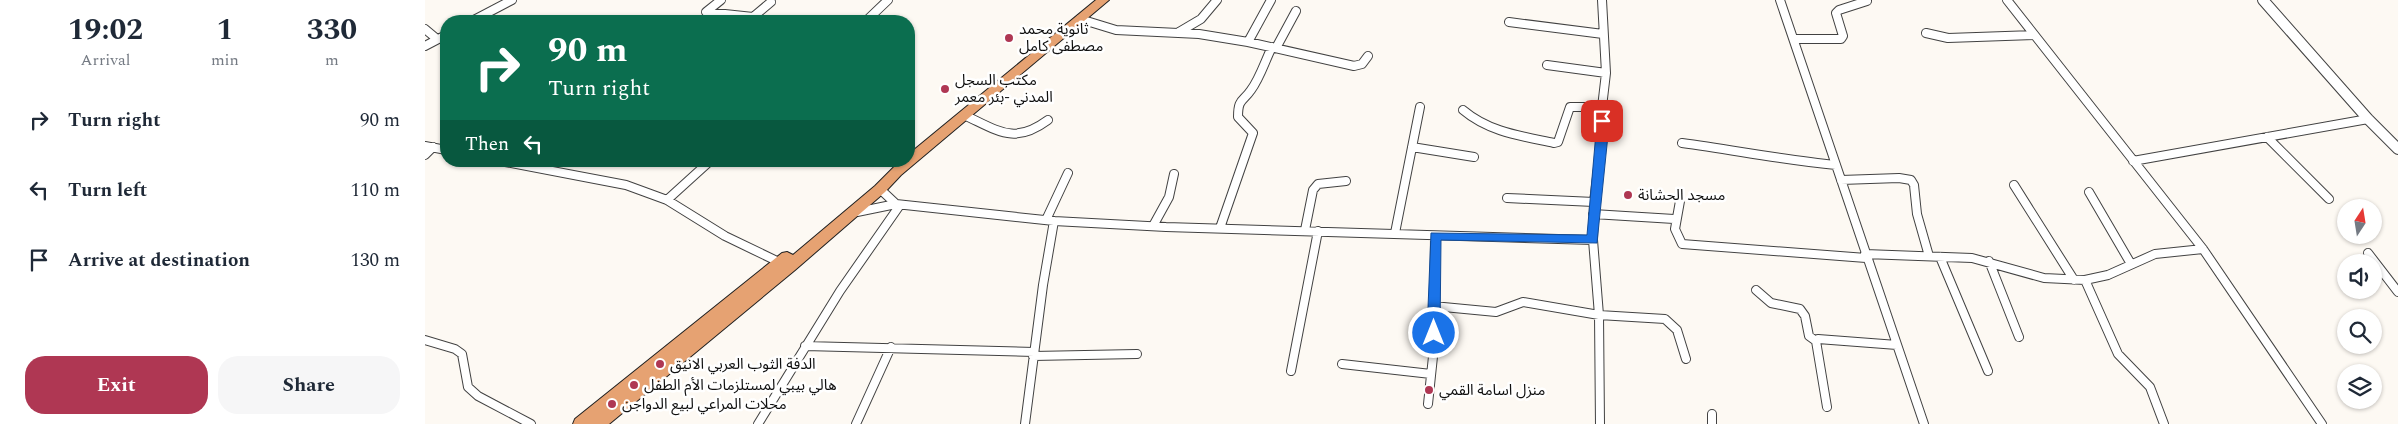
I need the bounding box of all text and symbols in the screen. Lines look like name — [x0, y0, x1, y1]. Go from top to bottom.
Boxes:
text: 19:02 — [68, 7, 143, 53]
text: 1 — [216, 7, 233, 53]
text: 330 — [307, 7, 357, 53]
place label: ثانوية محمد مصطفى كامل — [1019, 18, 1103, 58]
text: 90 m — [548, 24, 628, 77]
marker: ثانوية محمد مصطفى كامل — [1003, 32, 1015, 44]
icon: right — [465, 35, 530, 100]
text: Arrival — [81, 48, 130, 72]
text: min — [211, 48, 239, 72]
text: m — [325, 48, 339, 72]
place label: مكتب السجل المدني -بئر معمر — [954, 69, 1053, 109]
text: Turn right — [548, 72, 650, 105]
marker: مكتب السجل المدني -بئر معمر — [939, 83, 951, 95]
pin — [1581, 100, 1623, 142]
icon: right — [25, 106, 53, 134]
text: Turn right — [68, 106, 161, 135]
text: 90 m — [360, 106, 400, 135]
icon: arrive — [1588, 107, 1616, 135]
text: Then — [465, 130, 509, 159]
icon: left — [519, 130, 547, 158]
icon: left — [25, 176, 53, 204]
text: Turn left — [68, 176, 147, 205]
text: 110 m — [350, 176, 400, 205]
place label: مسجد الحشانة — [1638, 184, 1725, 207]
marker: مسجد الحشانة — [1622, 189, 1634, 201]
north arrow — [2337, 199, 2383, 244]
map controls — [2337, 199, 2382, 409]
icon: arrive — [25, 246, 53, 274]
text: Arrive at destination — [68, 246, 250, 275]
text: 130 m — [350, 246, 400, 275]
button: sound — [2337, 254, 2382, 299]
position arrow — [1407, 306, 1459, 358]
button: search — [2337, 309, 2382, 354]
place label: الدفة الثوب العربي الانيق — [670, 353, 816, 376]
button: Exit — [25, 356, 208, 414]
button: Share — [218, 356, 400, 414]
marker: الدفة الثوب العربي الانيق — [654, 358, 666, 370]
button: layers — [2337, 364, 2382, 409]
place label: هالي بيبي لمستلزمات الأم الطفل — [644, 374, 837, 397]
marker: هالي بيبي لمستلزمات الأم الطفل — [628, 379, 640, 391]
place label: منزل اسامة القمي — [1439, 379, 1545, 402]
marker: منزل اسامة القمي — [1423, 384, 1435, 396]
place label: محلات المراعي لبيع الدواجن — [622, 393, 787, 416]
marker: محلات المراعي لبيع الدواجن — [606, 398, 618, 410]

